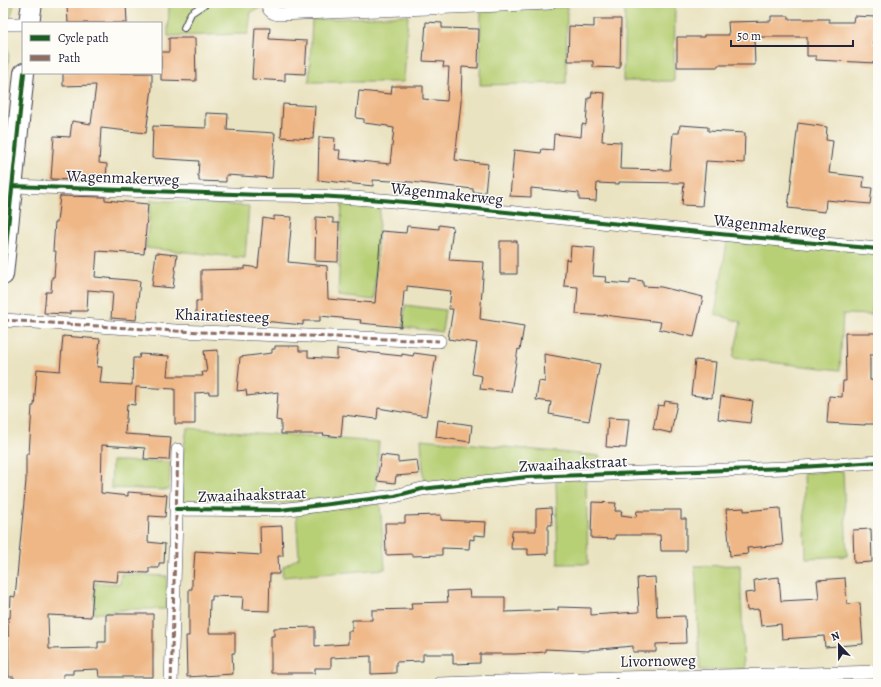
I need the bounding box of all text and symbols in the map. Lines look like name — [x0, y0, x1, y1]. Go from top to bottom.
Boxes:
legend — [22, 22, 162, 74]
scale bar — [731, 22, 853, 48]
text: 50 m — [737, 28, 761, 44]
text: Cycle path — [58, 30, 109, 46]
text: Path — [58, 50, 81, 66]
street label: Wagenmakerweg — [65, 165, 180, 191]
street label: Wagenmakerweg — [389, 177, 504, 211]
street label: Wagenmakerweg — [712, 209, 827, 243]
street label: Khairatiesteeg — [174, 303, 270, 329]
street label: Zwaaihaakstraat — [518, 450, 628, 478]
street label: Zwaaihaakstraat — [197, 482, 307, 508]
north arrow — [819, 625, 859, 665]
text: N — [829, 628, 842, 645]
street label: Livornoweg — [620, 649, 696, 673]

